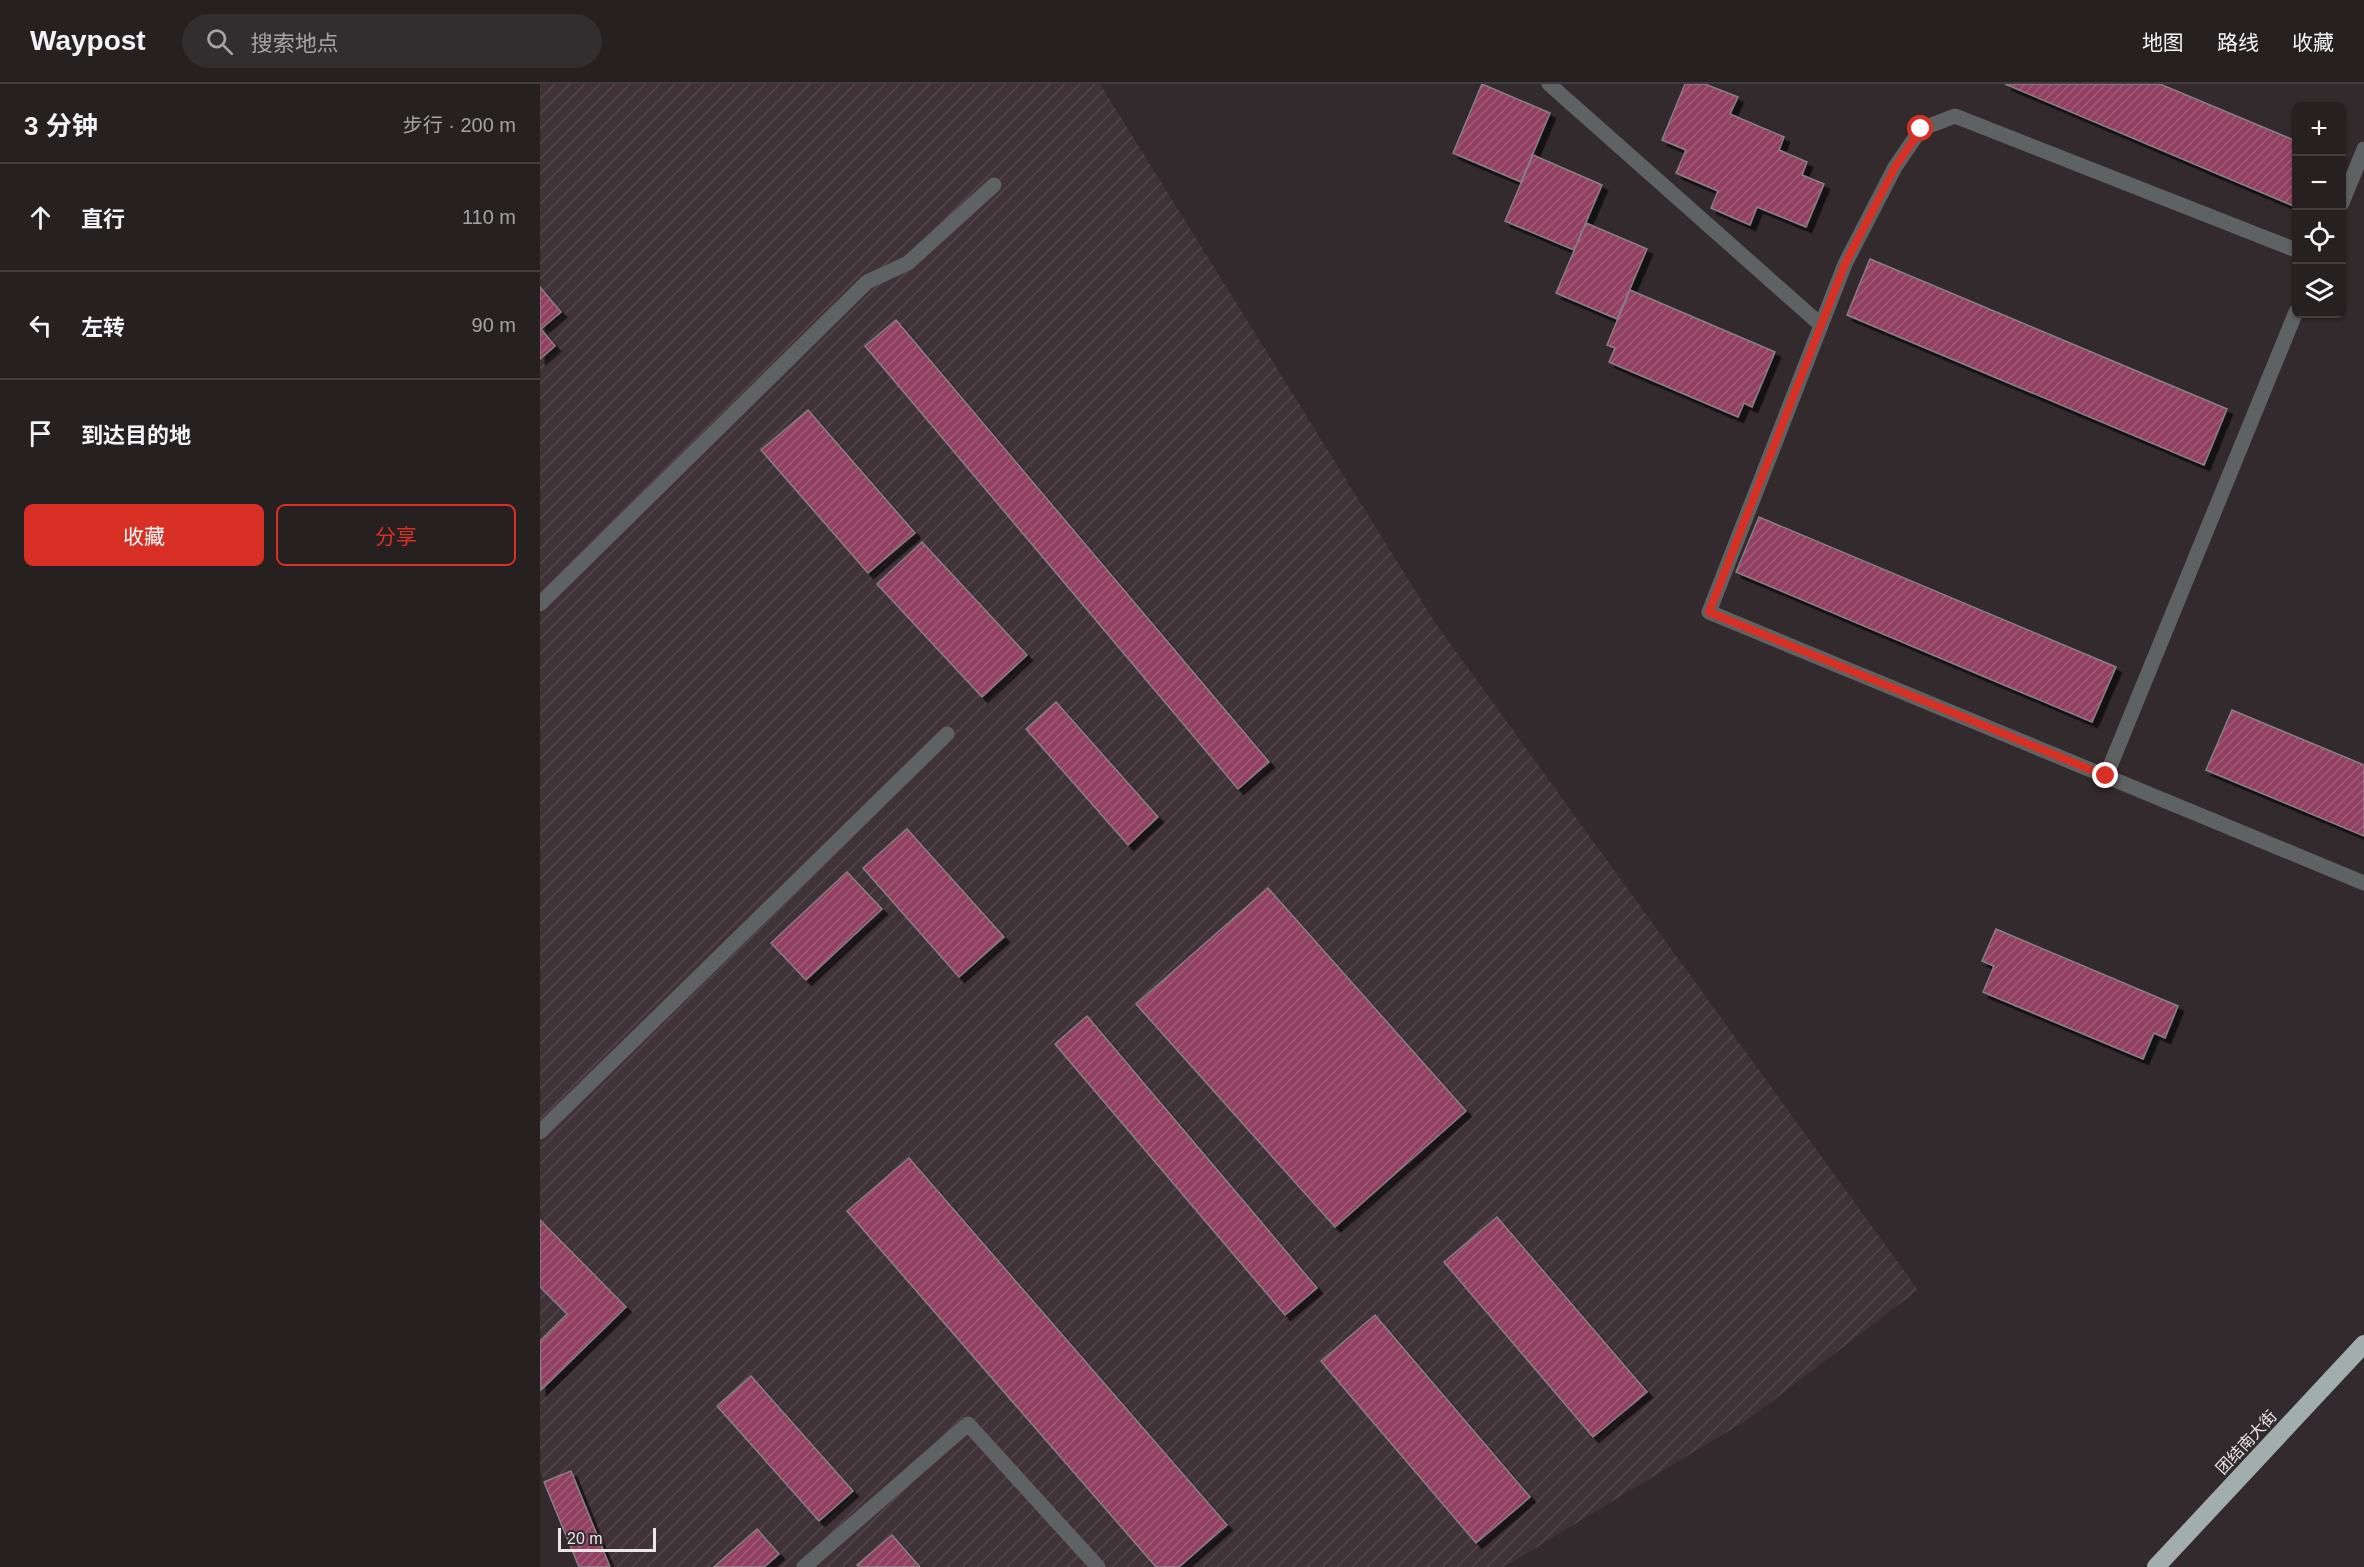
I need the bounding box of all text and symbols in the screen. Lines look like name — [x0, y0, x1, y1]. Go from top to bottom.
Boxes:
search box — [182, 14, 602, 68]
text: Waypost — [30, 25, 146, 56]
icon: search — [203, 25, 236, 58]
text: 搜索地点 — [251, 31, 339, 56]
text: 地图 — [2142, 31, 2184, 54]
text: 路线 — [2217, 31, 2259, 54]
text: 收藏 — [2292, 31, 2334, 54]
map controls — [2292, 102, 2346, 318]
button: + — [2292, 102, 2346, 156]
text: 3 分钟 — [24, 111, 98, 141]
text: 步行 · 200 m — [403, 114, 516, 136]
route start — [1907, 115, 1933, 141]
button: − — [2292, 156, 2346, 210]
icon: ahead — [24, 201, 57, 234]
text: 110 m — [462, 206, 516, 228]
text: 直行 — [81, 207, 125, 232]
button: locate — [2292, 210, 2346, 264]
button: layers — [2292, 264, 2346, 318]
icon: left — [24, 309, 57, 342]
text: 90 m — [472, 314, 516, 336]
text: 左转 — [81, 315, 125, 340]
icon: arrive — [24, 417, 57, 450]
text: 到达目的地 — [81, 423, 191, 448]
button: 收藏 — [24, 504, 264, 566]
button: 分享 — [276, 504, 516, 566]
route end — [2092, 762, 2118, 788]
street label: 团结南大街 — [2213, 1407, 2280, 1477]
scale bar — [558, 1525, 656, 1552]
text: 20 m — [567, 1530, 603, 1547]

